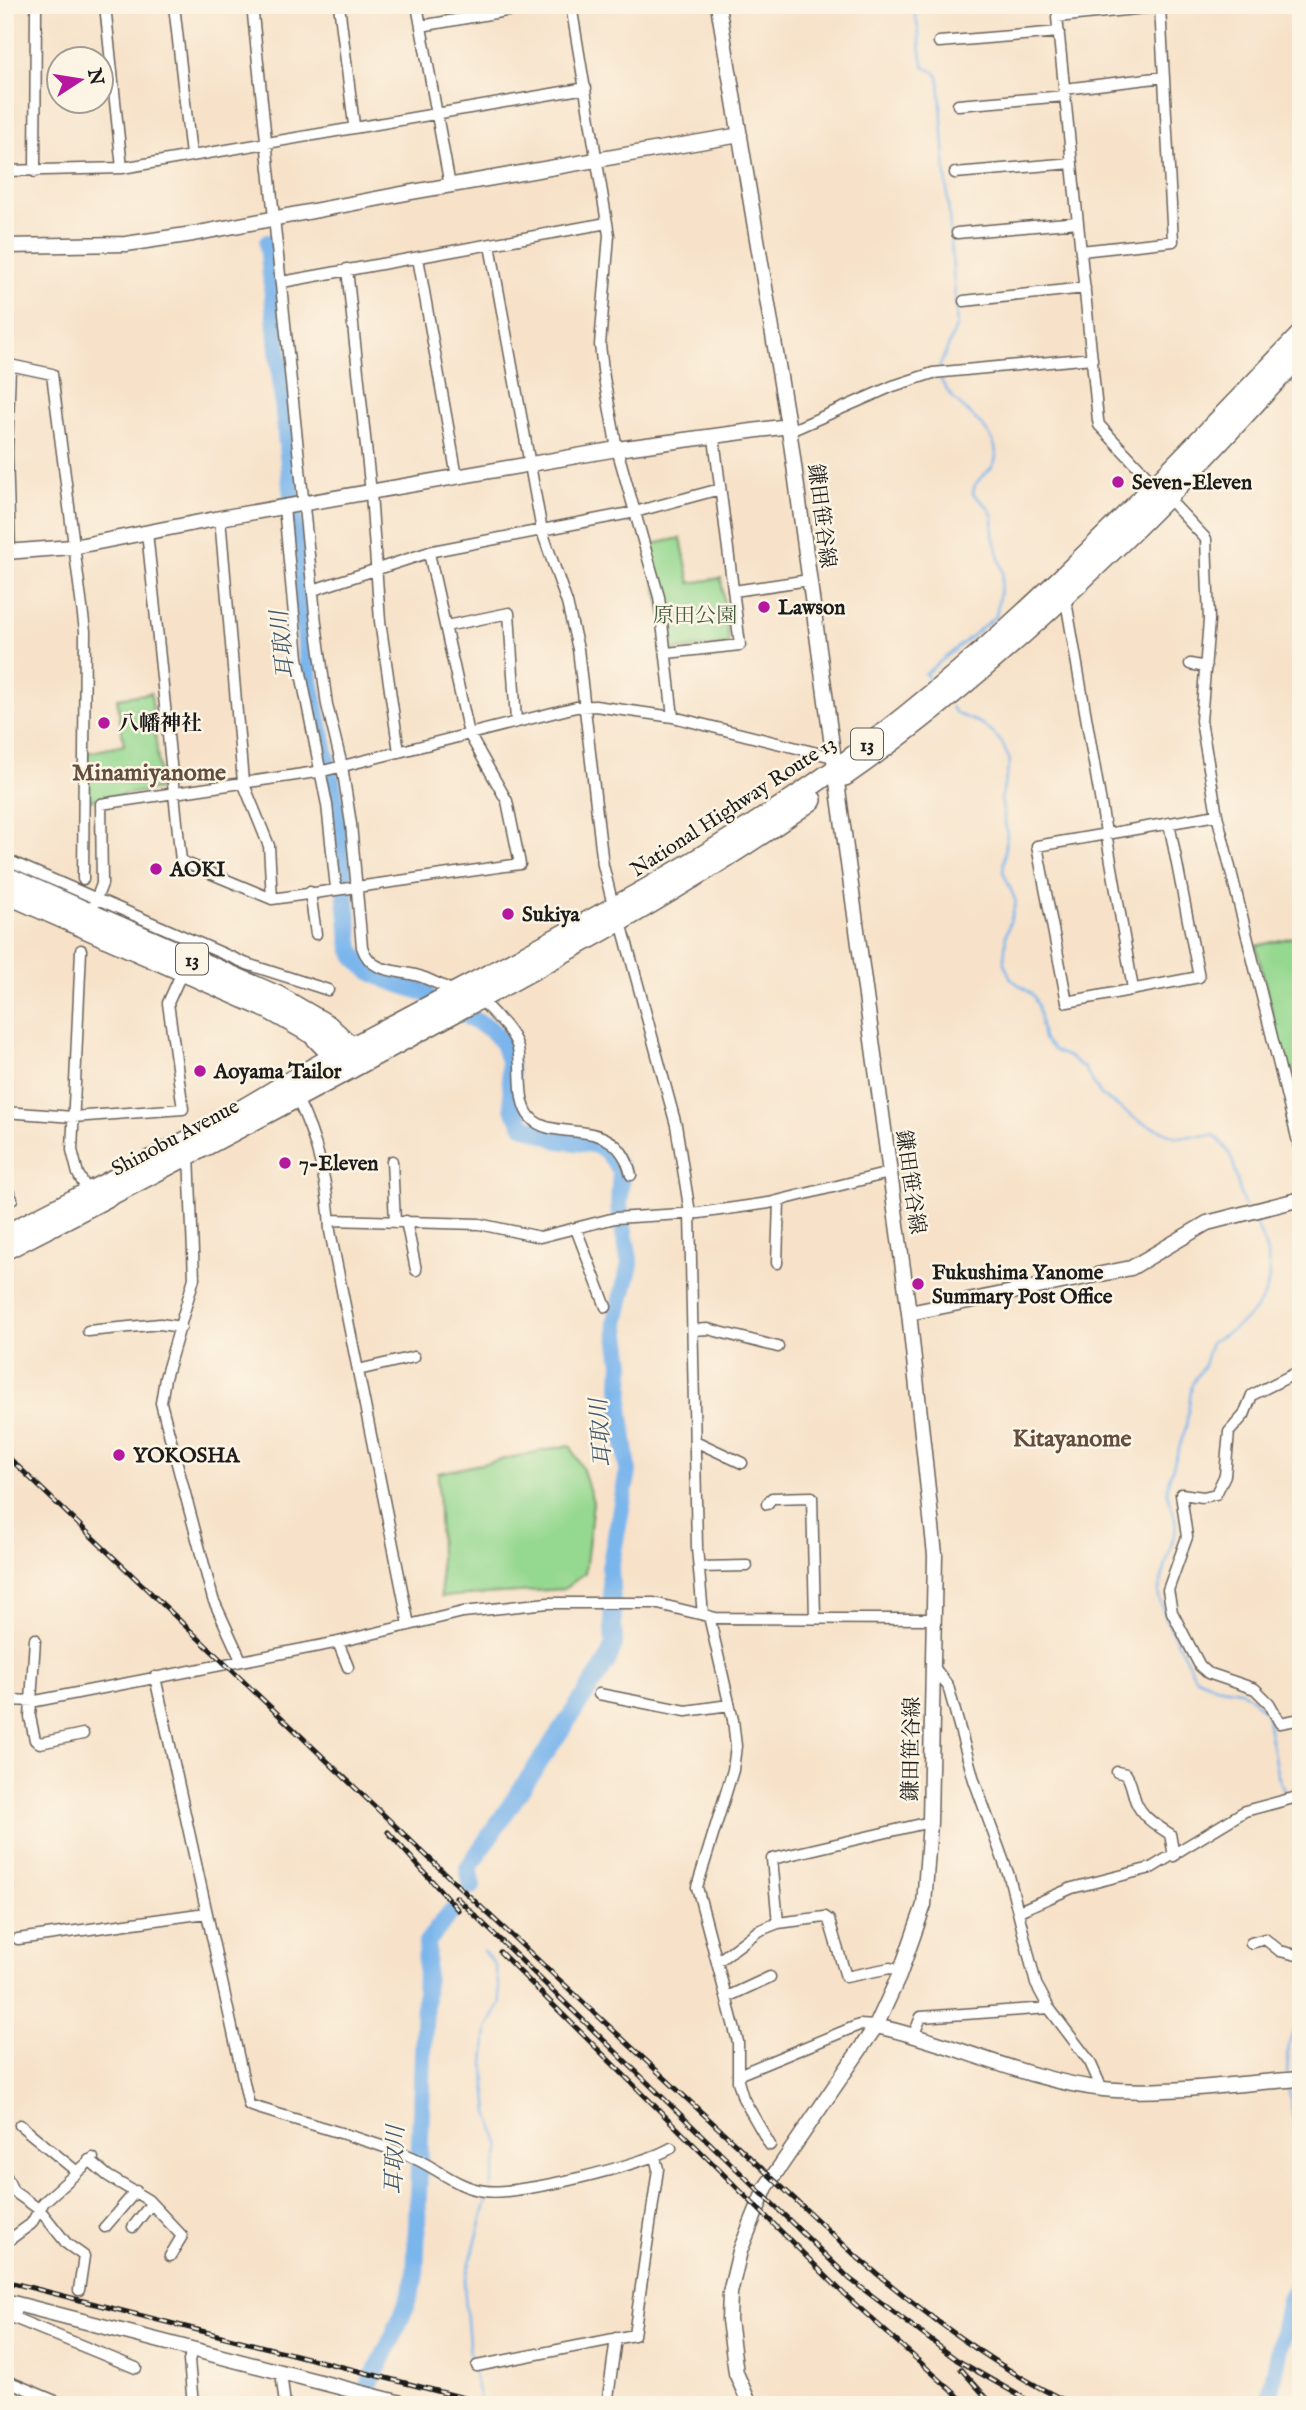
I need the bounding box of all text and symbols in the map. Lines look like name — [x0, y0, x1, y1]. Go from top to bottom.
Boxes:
north arrow — [46, 46, 116, 116]
text: N — [81, 65, 108, 88]
street label: 鎌田笹谷線 — [801, 462, 840, 570]
place label: Seven-Eleven — [1132, 470, 1252, 497]
marker: Seven-Eleven — [1110, 474, 1126, 490]
place label: Lawson — [778, 595, 845, 622]
marker: Lawson — [756, 599, 772, 615]
park label: 原田公園 — [653, 603, 737, 630]
water label: 耳取川 — [265, 606, 302, 681]
place label: 八幡神社 — [118, 711, 202, 738]
marker: 八幡神社 — [96, 715, 112, 731]
road number: 13 — [851, 729, 883, 760]
street label: National Highway Route 13 — [626, 731, 842, 884]
district label: Minamiyanome — [72, 758, 226, 789]
place label: AOKI — [169, 857, 225, 884]
marker: AOKI — [148, 861, 164, 877]
place label: Sukiya — [522, 902, 581, 929]
marker: Sukiya — [500, 906, 516, 922]
road number: 13 — [176, 944, 208, 974]
place label: Aoyama Tailor — [213, 1059, 342, 1086]
marker: Aoyama Tailor — [192, 1063, 208, 1079]
street label: Shinobu Avenue — [107, 1093, 245, 1183]
street label: 鎌田笹谷線 — [889, 1128, 930, 1236]
place label: 7-Eleven — [299, 1151, 378, 1178]
marker: 7-Eleven — [277, 1155, 293, 1171]
place label: Fukushima Yanome Summary Post Office — [932, 1260, 1113, 1311]
marker: Fukushima Yanome Summary Post Office — [910, 1276, 926, 1292]
water label: 耳取川 — [584, 1394, 618, 1468]
district label: Kitayanome — [1012, 1424, 1132, 1455]
place label: YOKOSHA — [133, 1443, 241, 1470]
marker: YOKOSHA — [111, 1447, 127, 1463]
street label: 鎌田笹谷線 — [898, 1696, 927, 1802]
water label: 耳取川 — [380, 2122, 411, 2195]

